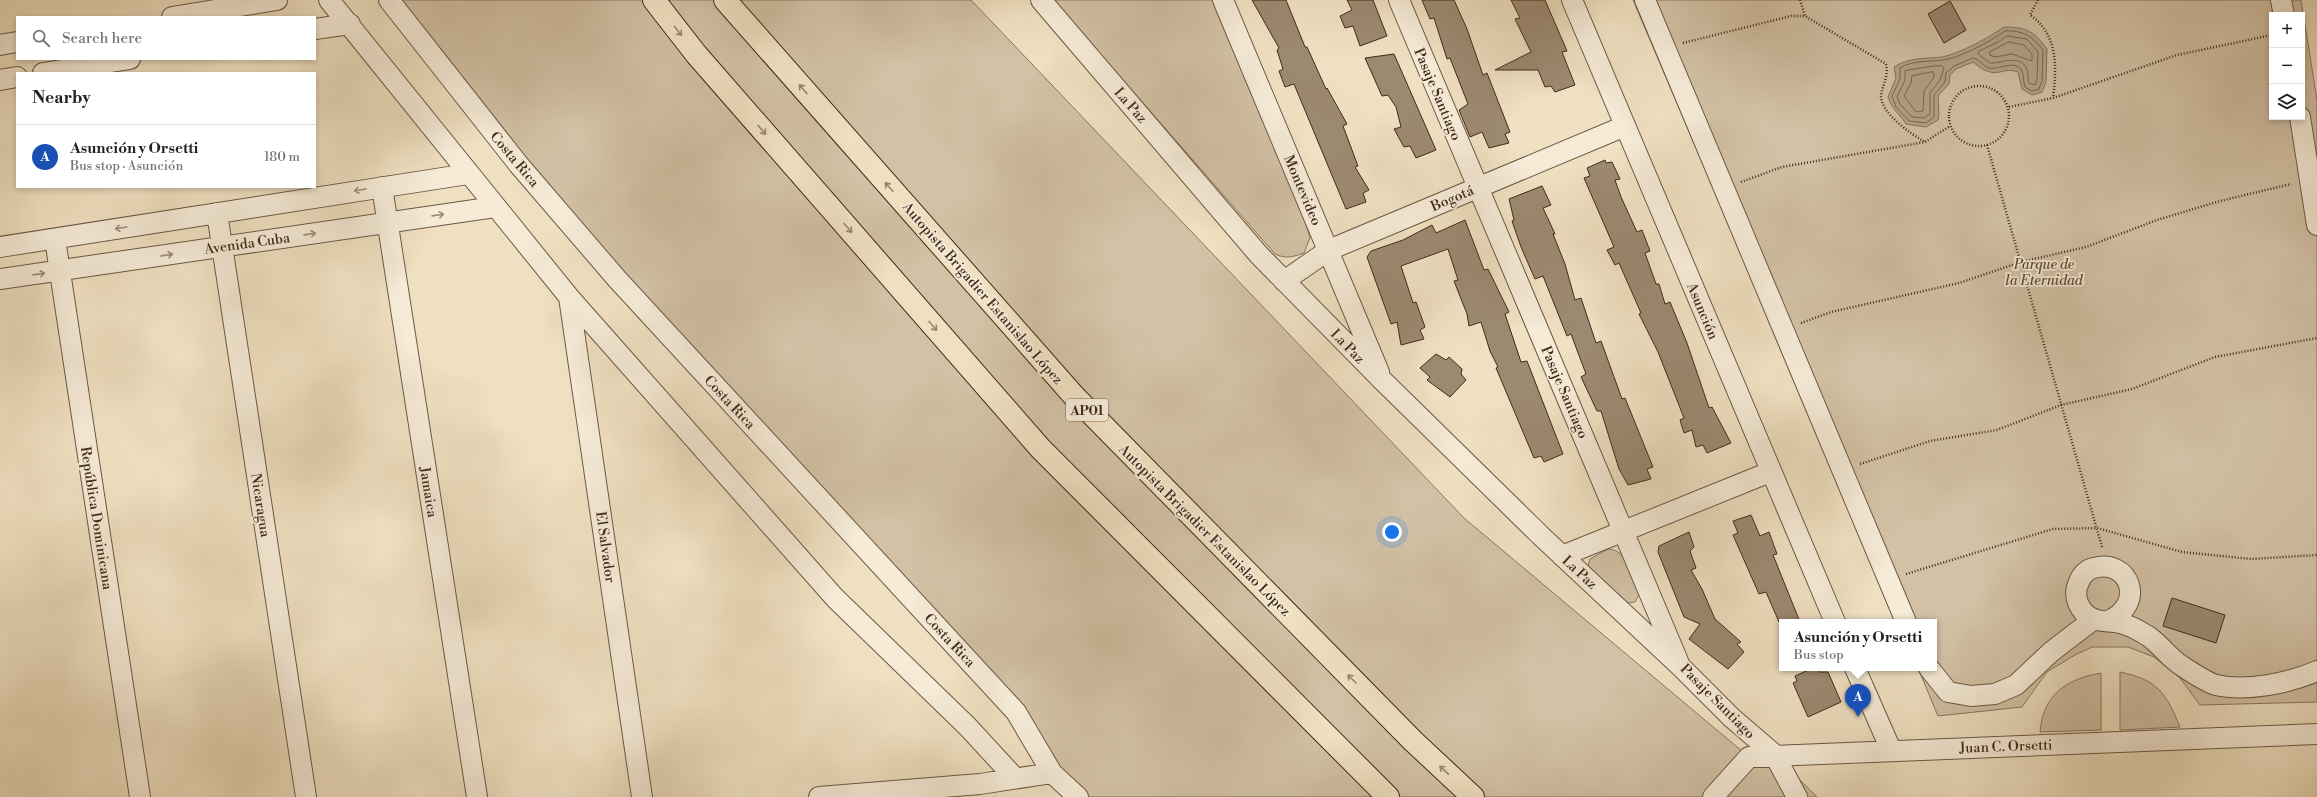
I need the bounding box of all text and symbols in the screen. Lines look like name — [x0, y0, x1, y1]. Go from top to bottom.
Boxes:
map controls — [2269, 12, 2305, 120]
button: + — [2269, 12, 2305, 48]
search box — [16, 16, 316, 60]
one-way arrow — [674, 25, 682, 36]
icon: search — [30, 27, 52, 49]
text: Search here — [62, 29, 142, 48]
street label: Pasaje Santiago — [1409, 45, 1465, 144]
button: − — [2269, 48, 2305, 84]
one-way arrow — [798, 84, 807, 94]
street label: La Paz — [1110, 84, 1151, 128]
button: layers — [2269, 84, 2305, 120]
text: Nearby — [32, 87, 91, 109]
one-way arrow — [758, 125, 767, 135]
street label: Costa Rica — [486, 128, 543, 192]
text: Asunción y Orsetti — [70, 139, 198, 158]
text: A — [40, 149, 50, 165]
text: 180 m — [264, 149, 300, 165]
street label: Montevideo — [1279, 152, 1325, 229]
text: Bus stop · Asunción — [70, 158, 183, 174]
one-way arrow — [884, 181, 893, 192]
street label: Bogotá — [1427, 181, 1477, 216]
one-way arrow — [354, 186, 367, 194]
street label: Autopista Brigadier Estanislao López — [897, 198, 1067, 389]
one-way arrow — [431, 211, 444, 219]
one-way arrow — [843, 223, 852, 233]
one-way arrow — [115, 224, 128, 232]
street label: Avenida Cuba — [202, 229, 292, 259]
one-way arrow — [303, 230, 316, 238]
one-way arrow — [160, 251, 173, 259]
park label: Parque de la Eternidad — [2005, 256, 2084, 290]
one-way arrow — [32, 270, 45, 278]
street label: Asunción — [1682, 279, 1722, 343]
one-way arrow — [929, 321, 938, 331]
street label: La Paz — [1326, 325, 1368, 368]
street label: Pasaje Santiago — [1536, 343, 1592, 442]
street label: Costa Rica — [700, 372, 759, 434]
road number: AP01 — [1066, 399, 1108, 421]
street label: Autopista Brigadier Estanislao López — [1114, 440, 1294, 621]
street label: República Dominicana — [76, 445, 116, 592]
street label: Jamaica — [415, 464, 441, 520]
street label: Nicaragua — [246, 472, 274, 539]
street label: El Salvador — [591, 510, 619, 584]
your location — [1382, 522, 1402, 542]
street label: La Paz — [1558, 552, 1601, 594]
street label: Costa Rica — [920, 610, 979, 672]
popup — [1779, 619, 1937, 671]
text: Asunción y Orsetti — [1794, 628, 1922, 647]
text: Bus stop — [1794, 647, 1844, 663]
street label: Pasaje Santiago — [1676, 660, 1759, 743]
one-way arrow — [1347, 674, 1357, 684]
pin: A — [1845, 684, 1871, 717]
street label: Juan C. Orsetti — [1958, 736, 2053, 758]
one-way arrow — [1439, 766, 1449, 775]

